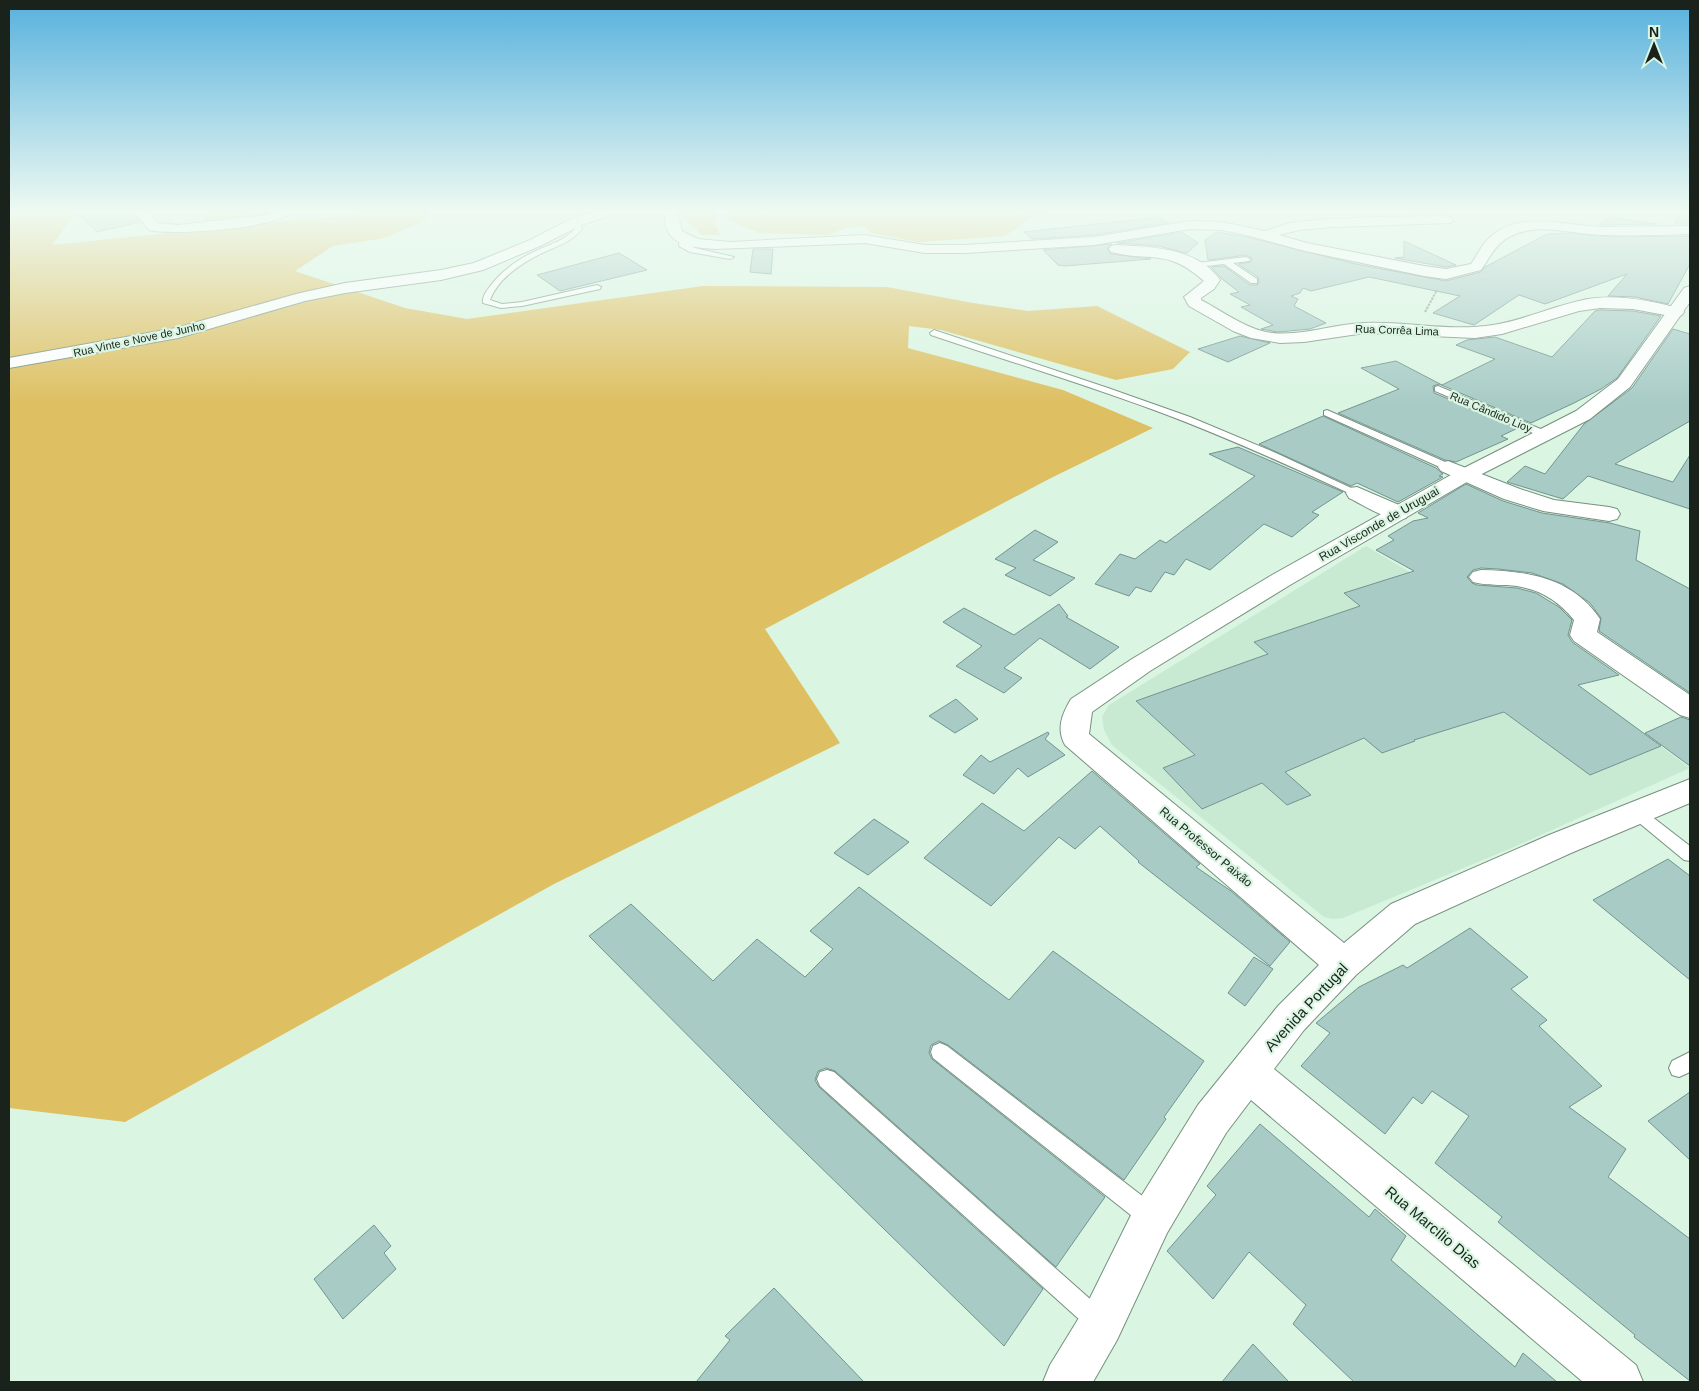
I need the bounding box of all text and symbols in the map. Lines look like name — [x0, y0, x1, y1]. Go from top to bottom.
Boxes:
north arrow — [1629, 20, 1679, 70]
text: N — [1649, 24, 1659, 40]
street label: Rua Vinte e Nove de Junho — [72, 319, 206, 359]
street label: Rua Corrêa Lima — [1355, 323, 1440, 337]
street label: Rua Cândido Lioy — [1448, 389, 1534, 435]
street label: Rua Visconde de Uruguai — [1316, 484, 1442, 564]
street label: Rua Professor Paixão — [1157, 804, 1255, 890]
street label: Avenida Portugal — [1261, 960, 1351, 1054]
street label: Rua Marcílio Dias — [1382, 1182, 1484, 1272]

